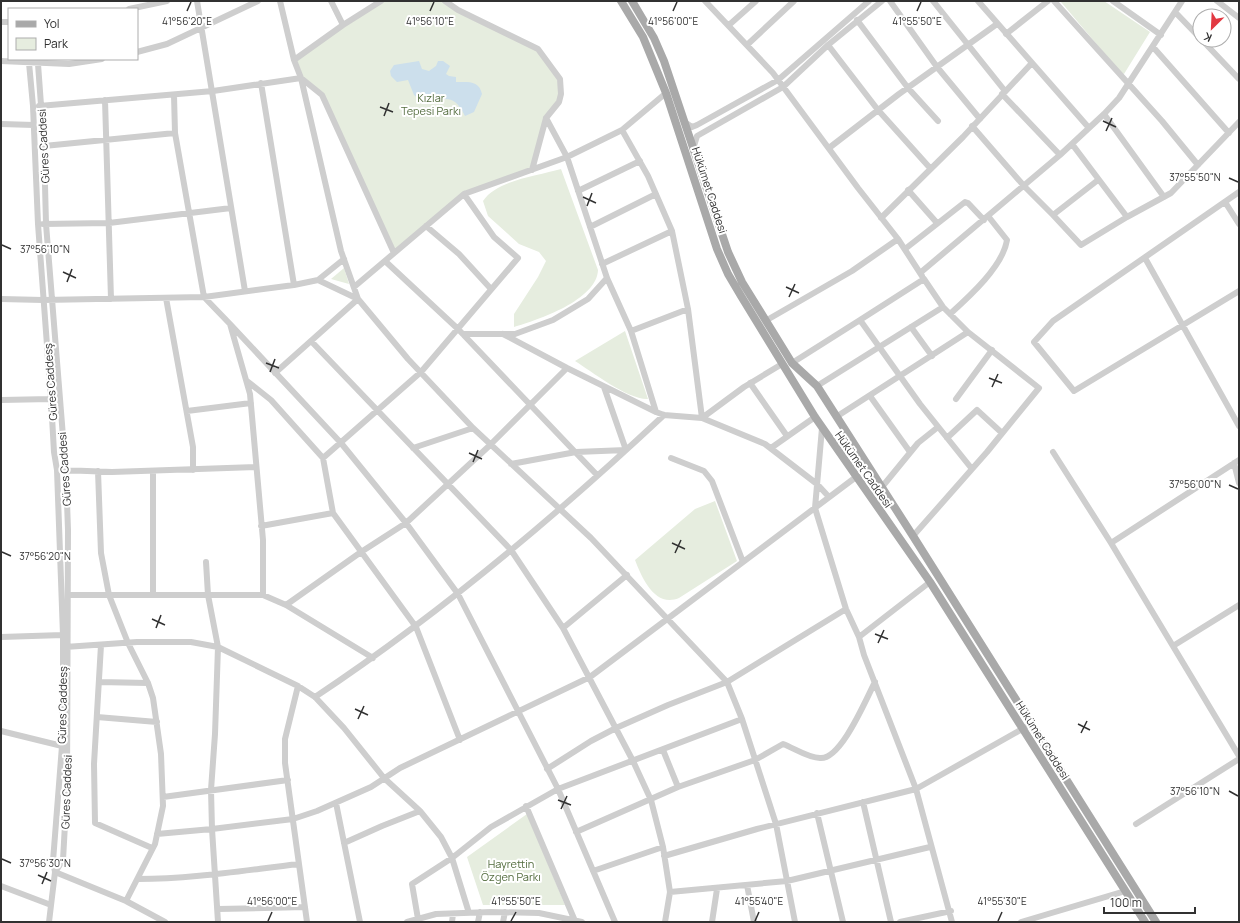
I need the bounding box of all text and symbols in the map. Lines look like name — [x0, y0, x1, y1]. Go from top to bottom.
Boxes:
legend — [8, 8, 138, 60]
north arrow — [1192, 8, 1232, 48]
text: 41°56'20"E — [162, 14, 212, 28]
text: 41°56'10"E — [406, 14, 454, 28]
text: 41°56'00"E — [648, 14, 698, 28]
text: 41°55'50"E — [892, 14, 942, 28]
text: Yol — [44, 15, 60, 32]
text: K — [1201, 29, 1214, 46]
text: Park — [44, 35, 69, 52]
park label: Kızlar Tepesi Parkı — [401, 90, 461, 118]
street label: Güres Caddesi — [34, 108, 52, 184]
street label: Hükümet Caddesi — [689, 145, 731, 235]
text: 37°55'50"N — [1169, 170, 1221, 184]
text: 37°56'10"N — [20, 242, 70, 256]
street label: Güres Caddesş — [40, 343, 60, 421]
street label: Hükümet Caddesi — [832, 428, 896, 510]
street label: Güres Caddesi — [54, 431, 74, 507]
text: 37°56'00"N — [1169, 477, 1221, 491]
text: 37°56'20"N — [19, 549, 71, 563]
street label: Güres Caddesş — [54, 666, 70, 744]
street label: Hükümet Caddesi — [1013, 698, 1073, 782]
street label: Güres Caddesi — [57, 755, 75, 829]
text: 37°56'10"N — [1170, 784, 1220, 798]
text: 37°56'30"N — [19, 856, 71, 870]
park label: Hayrettin Özgen Parkı — [481, 856, 541, 884]
scale bar — [1104, 889, 1195, 915]
text: 41°56'00"E — [247, 894, 297, 908]
text: 41°55'50"E — [491, 894, 541, 908]
text: 41°55'40"E — [735, 894, 783, 908]
text: 41°55'30"E — [977, 894, 1027, 908]
text: 100 m — [1110, 894, 1142, 911]

